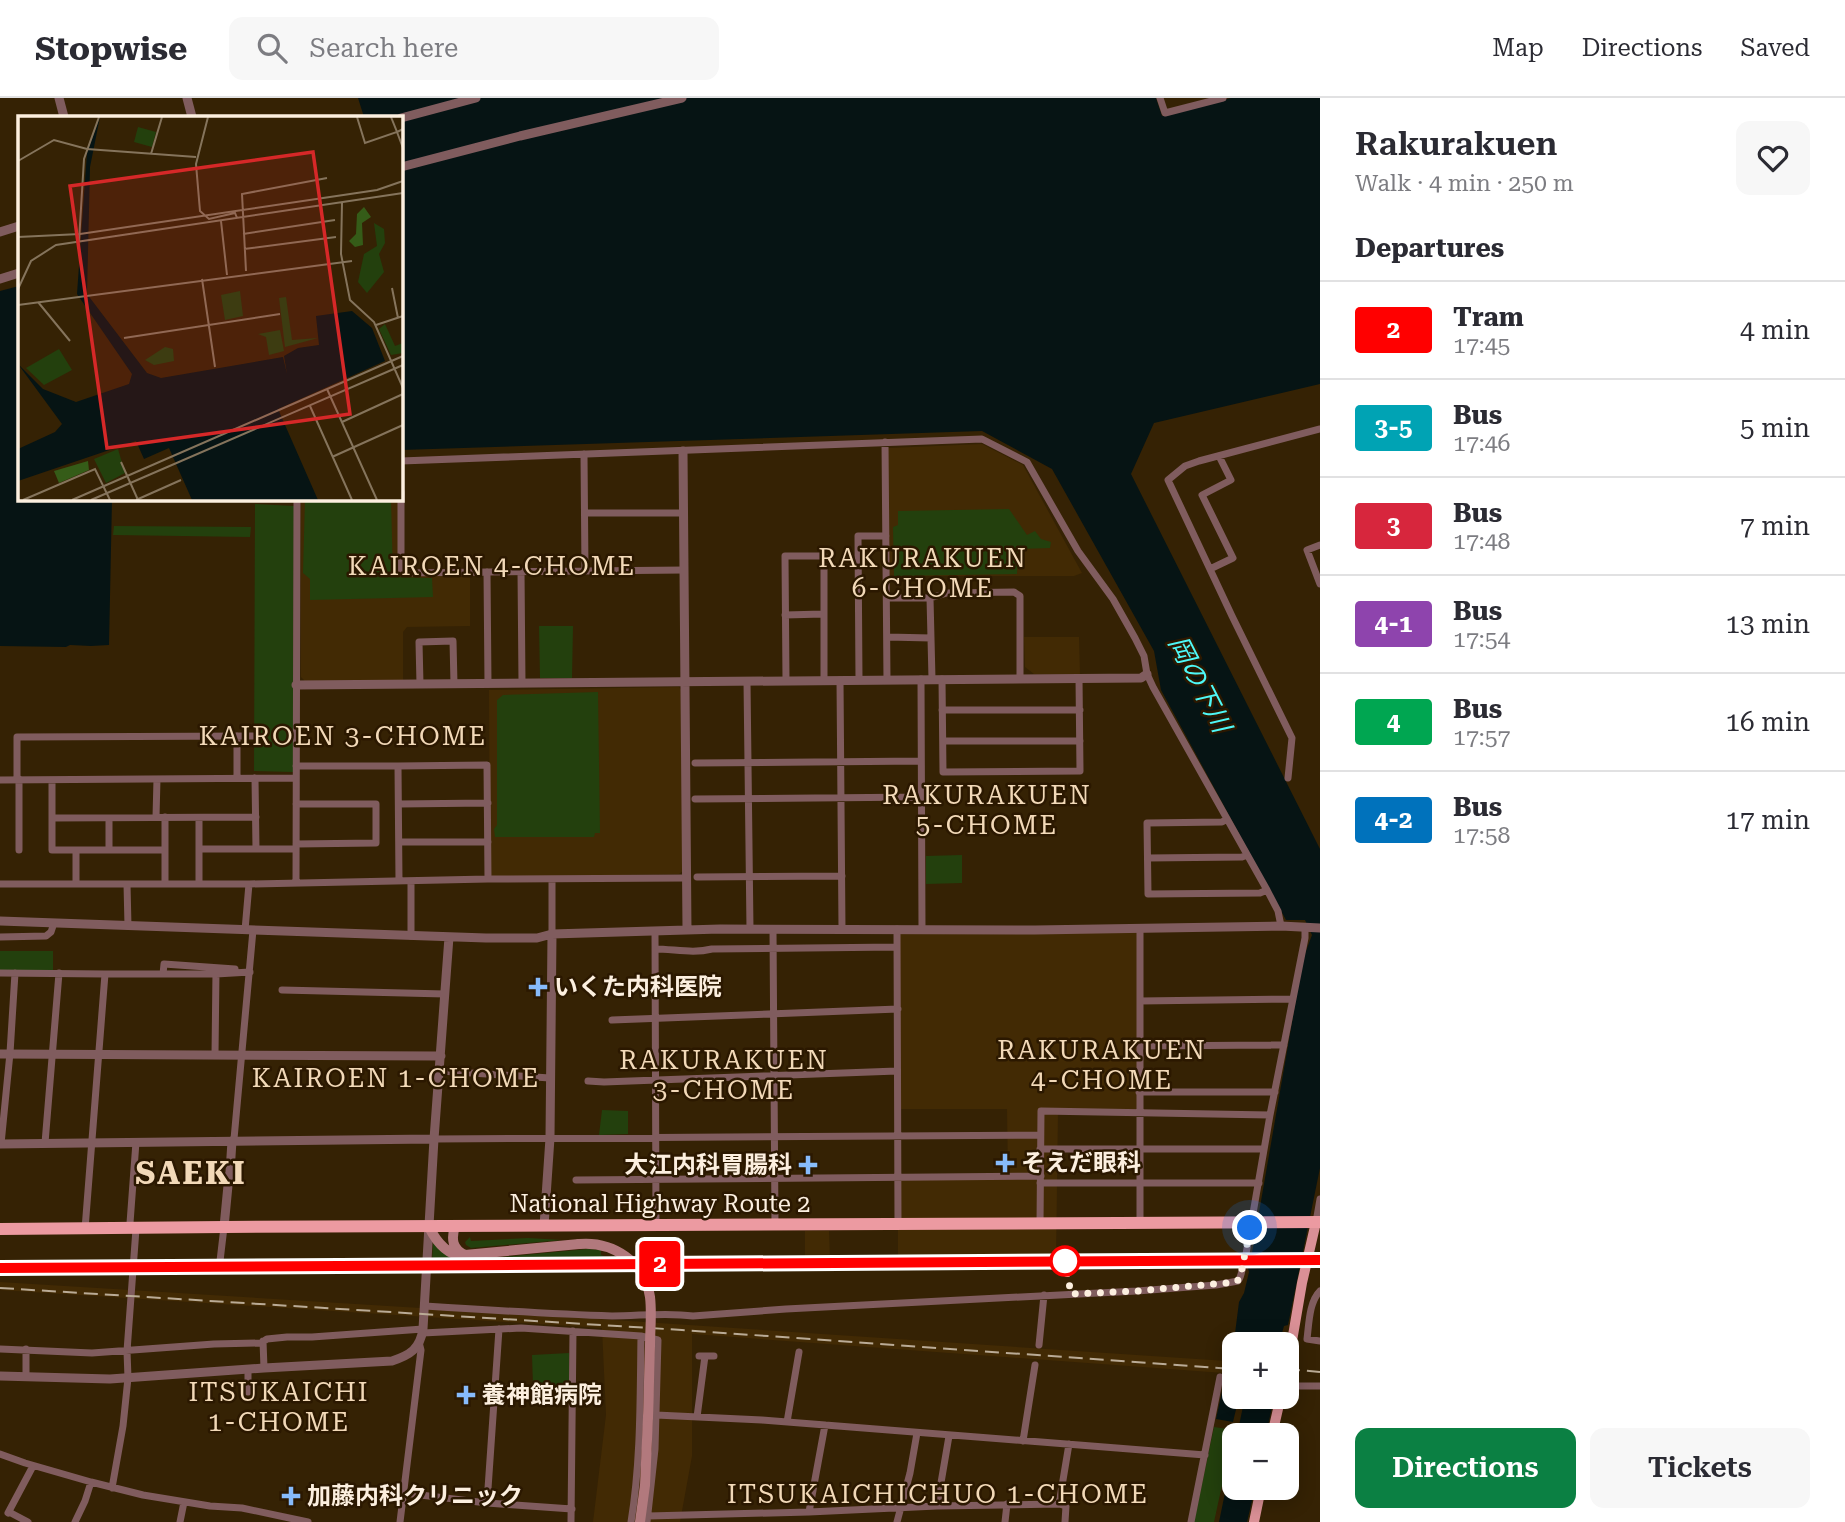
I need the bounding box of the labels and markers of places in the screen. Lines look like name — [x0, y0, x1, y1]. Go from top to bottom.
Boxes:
place label: いくた内科医院 — [554, 973, 722, 1001]
marker: いくた内科医院 — [528, 977, 548, 997]
place label: そえだ眼科 — [1021, 1149, 1141, 1177]
place label: 大江内科胃腸科 — [624, 1151, 792, 1179]
marker: そえだ眼科 — [995, 1153, 1015, 1173]
marker: 大江内科胃腸科 — [798, 1155, 818, 1175]
unlabelled marker — [1050, 1246, 1080, 1276]
place label: 養神館病院 — [482, 1381, 602, 1409]
marker: 養神館病院 — [456, 1385, 476, 1405]
place label: 加藤内科クリニック — [307, 1482, 523, 1510]
marker: 加藤内科クリニック — [281, 1486, 301, 1506]

